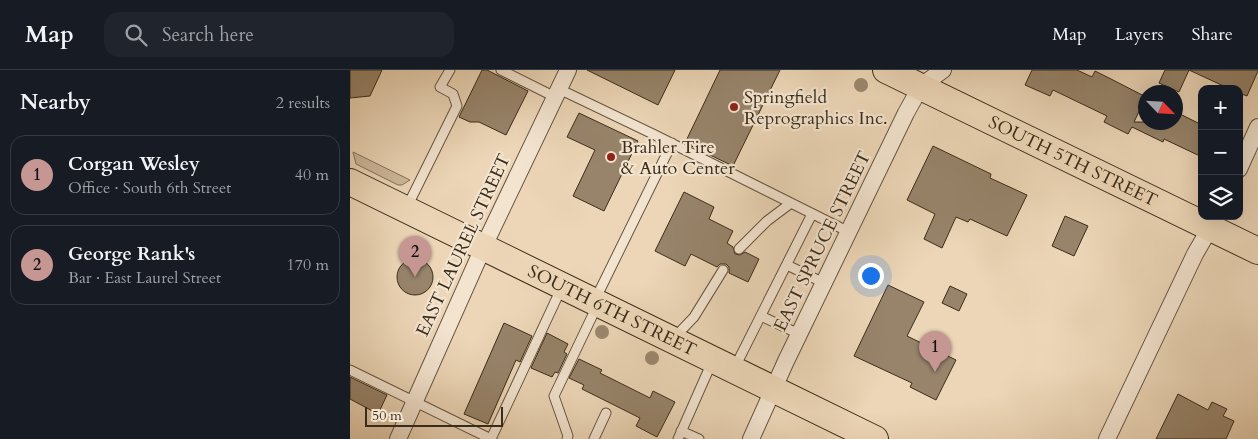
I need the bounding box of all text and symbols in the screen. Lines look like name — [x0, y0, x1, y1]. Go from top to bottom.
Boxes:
search box — [104, 12, 454, 57]
text: Map — [25, 18, 74, 51]
icon: search — [122, 21, 150, 49]
text: Search here — [162, 22, 254, 48]
text: Map — [1052, 22, 1087, 47]
text: Layers — [1115, 22, 1164, 47]
text: Share — [1192, 22, 1233, 47]
place label: Springfield Reprographics Inc. — [744, 85, 888, 131]
north arrow — [1138, 85, 1183, 130]
map controls — [1198, 85, 1243, 220]
button: + — [1198, 85, 1243, 130]
text: Nearby — [20, 88, 91, 117]
text: 2 results — [276, 92, 330, 114]
marker: Springfield Reprographics Inc. — [728, 101, 740, 113]
street label: SOUTH 5TH STREET — [984, 110, 1161, 213]
button: − — [1198, 130, 1243, 175]
place label: Brahler Tire & Auto Center — [621, 135, 735, 181]
street label: EAST SPRUCE STREET — [768, 147, 877, 336]
street label: EAST LAUREL STREET — [410, 150, 517, 341]
text: Corgan Wesley — [68, 151, 200, 177]
marker: Brahler Tire & Auto Center — [605, 151, 617, 163]
text: 1 — [33, 164, 41, 186]
text: 40 m — [295, 164, 329, 186]
button: layers — [1198, 175, 1243, 220]
text: Office · South 6th Street — [68, 177, 231, 199]
pin: 2 — [399, 236, 431, 277]
text: George Rank's — [68, 241, 195, 267]
text: 2 — [33, 254, 41, 276]
text: 170 m — [287, 254, 329, 276]
street label: SOUTH 6TH STREET — [524, 259, 701, 363]
your location — [858, 263, 884, 289]
text: Bar · East Laurel Street — [68, 267, 221, 289]
pin: 1 — [919, 331, 951, 372]
scale bar — [365, 404, 502, 427]
text: 50 m — [372, 406, 402, 425]

